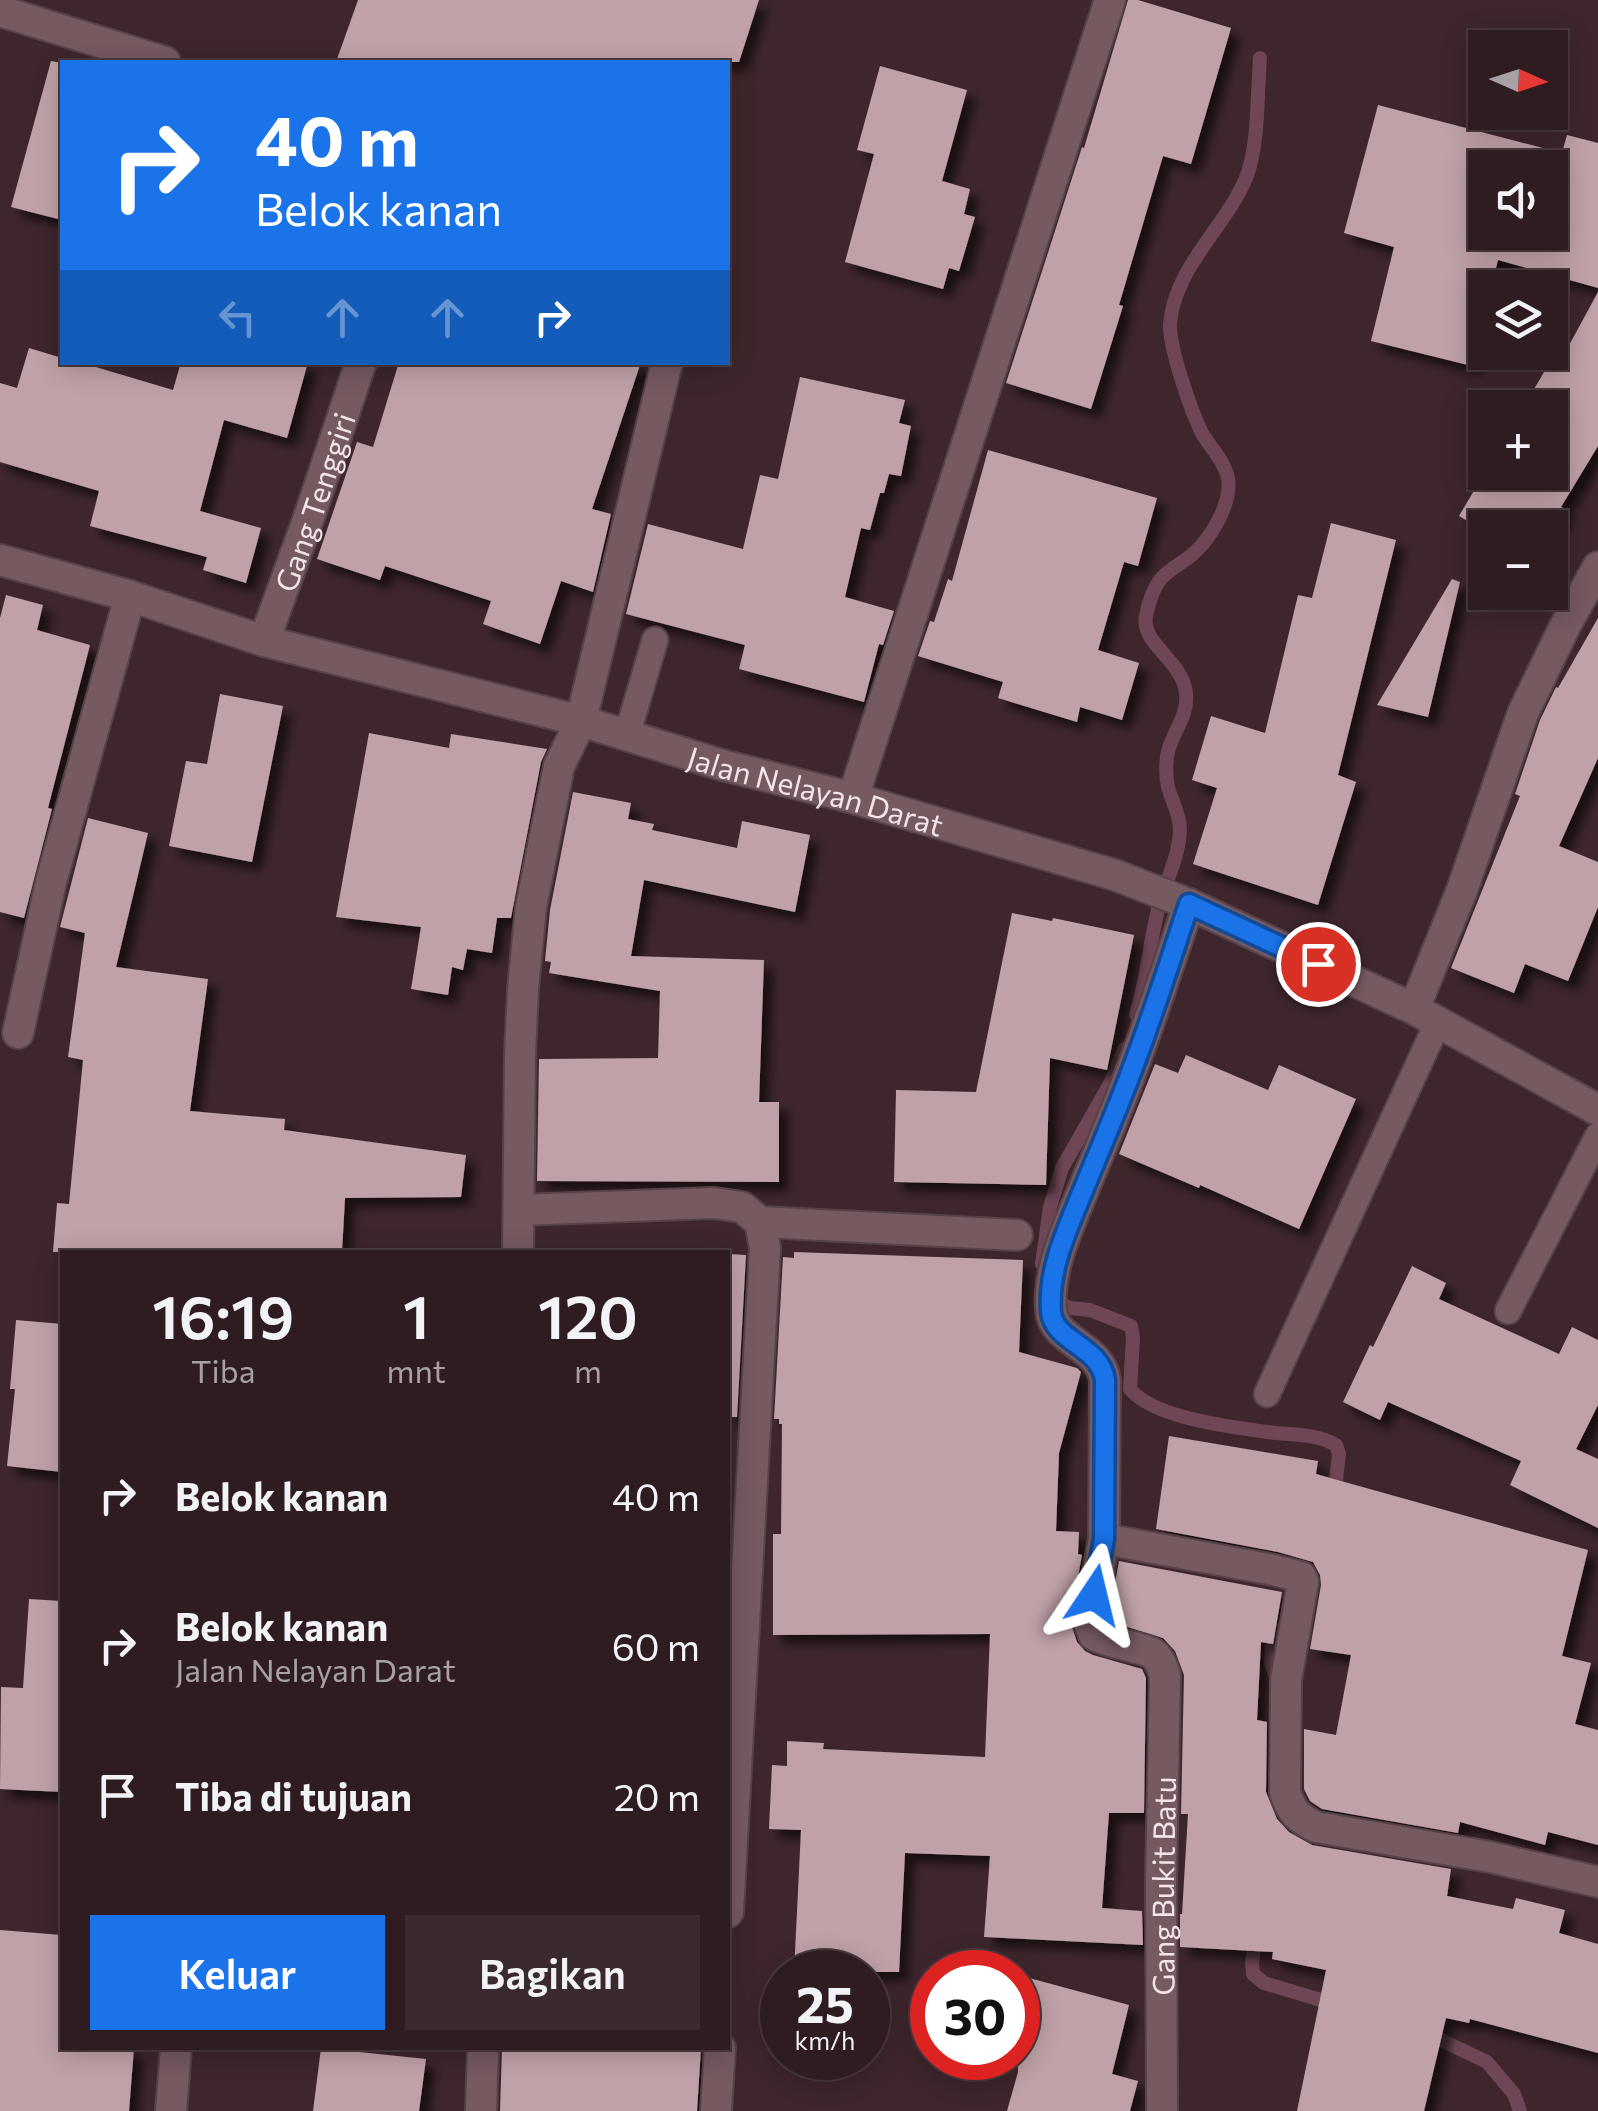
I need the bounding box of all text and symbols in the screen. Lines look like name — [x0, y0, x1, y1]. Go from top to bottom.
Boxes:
north arrow — [1468, 30, 1568, 130]
map controls — [1468, 30, 1568, 610]
text: 40 m — [255, 95, 419, 180]
icon: right — [90, 100, 220, 230]
button: sound — [1468, 150, 1568, 250]
text: Belok kanan — [255, 180, 502, 235]
button: layers — [1468, 270, 1568, 370]
icon: left — [210, 290, 265, 345]
icon: ahead — [315, 290, 370, 345]
icon: ahead — [420, 290, 475, 345]
icon: right — [525, 290, 580, 345]
button: + — [1468, 390, 1568, 490]
street label: Gang Tenggiri — [265, 407, 361, 596]
button: − — [1468, 510, 1568, 610]
street label: Jalan Nelayan Darat — [683, 737, 948, 842]
pin — [1276, 922, 1361, 1007]
icon: arrive — [1291, 937, 1346, 992]
text: 16:19 — [152, 1278, 294, 1351]
text: 1 — [403, 1278, 430, 1351]
text: 120 — [538, 1278, 638, 1351]
text: Tiba — [191, 1350, 255, 1390]
text: mnt — [387, 1350, 446, 1390]
text: m — [574, 1350, 602, 1390]
icon: right — [90, 1468, 145, 1523]
text: Belok kanan — [175, 1472, 388, 1519]
text: 40 m — [612, 1472, 700, 1519]
position arrow — [1042, 1543, 1146, 1647]
text: Belok kanan — [175, 1602, 388, 1649]
icon: right — [90, 1618, 145, 1673]
text: 60 m — [612, 1622, 700, 1669]
text: Jalan Nelayan Darat — [175, 1649, 456, 1689]
icon: arrive — [90, 1768, 145, 1823]
text: Tiba di tujuan — [175, 1772, 412, 1819]
text: 20 m — [614, 1772, 700, 1819]
street label: Gang Bukit Batu — [1142, 1776, 1182, 1996]
button: Keluar — [90, 1915, 385, 2030]
button: Bagikan — [405, 1915, 700, 2030]
speed limit sign: 30 — [910, 1950, 1040, 2080]
text: 25 — [796, 1972, 854, 2033]
text: km/h — [795, 2025, 855, 2055]

